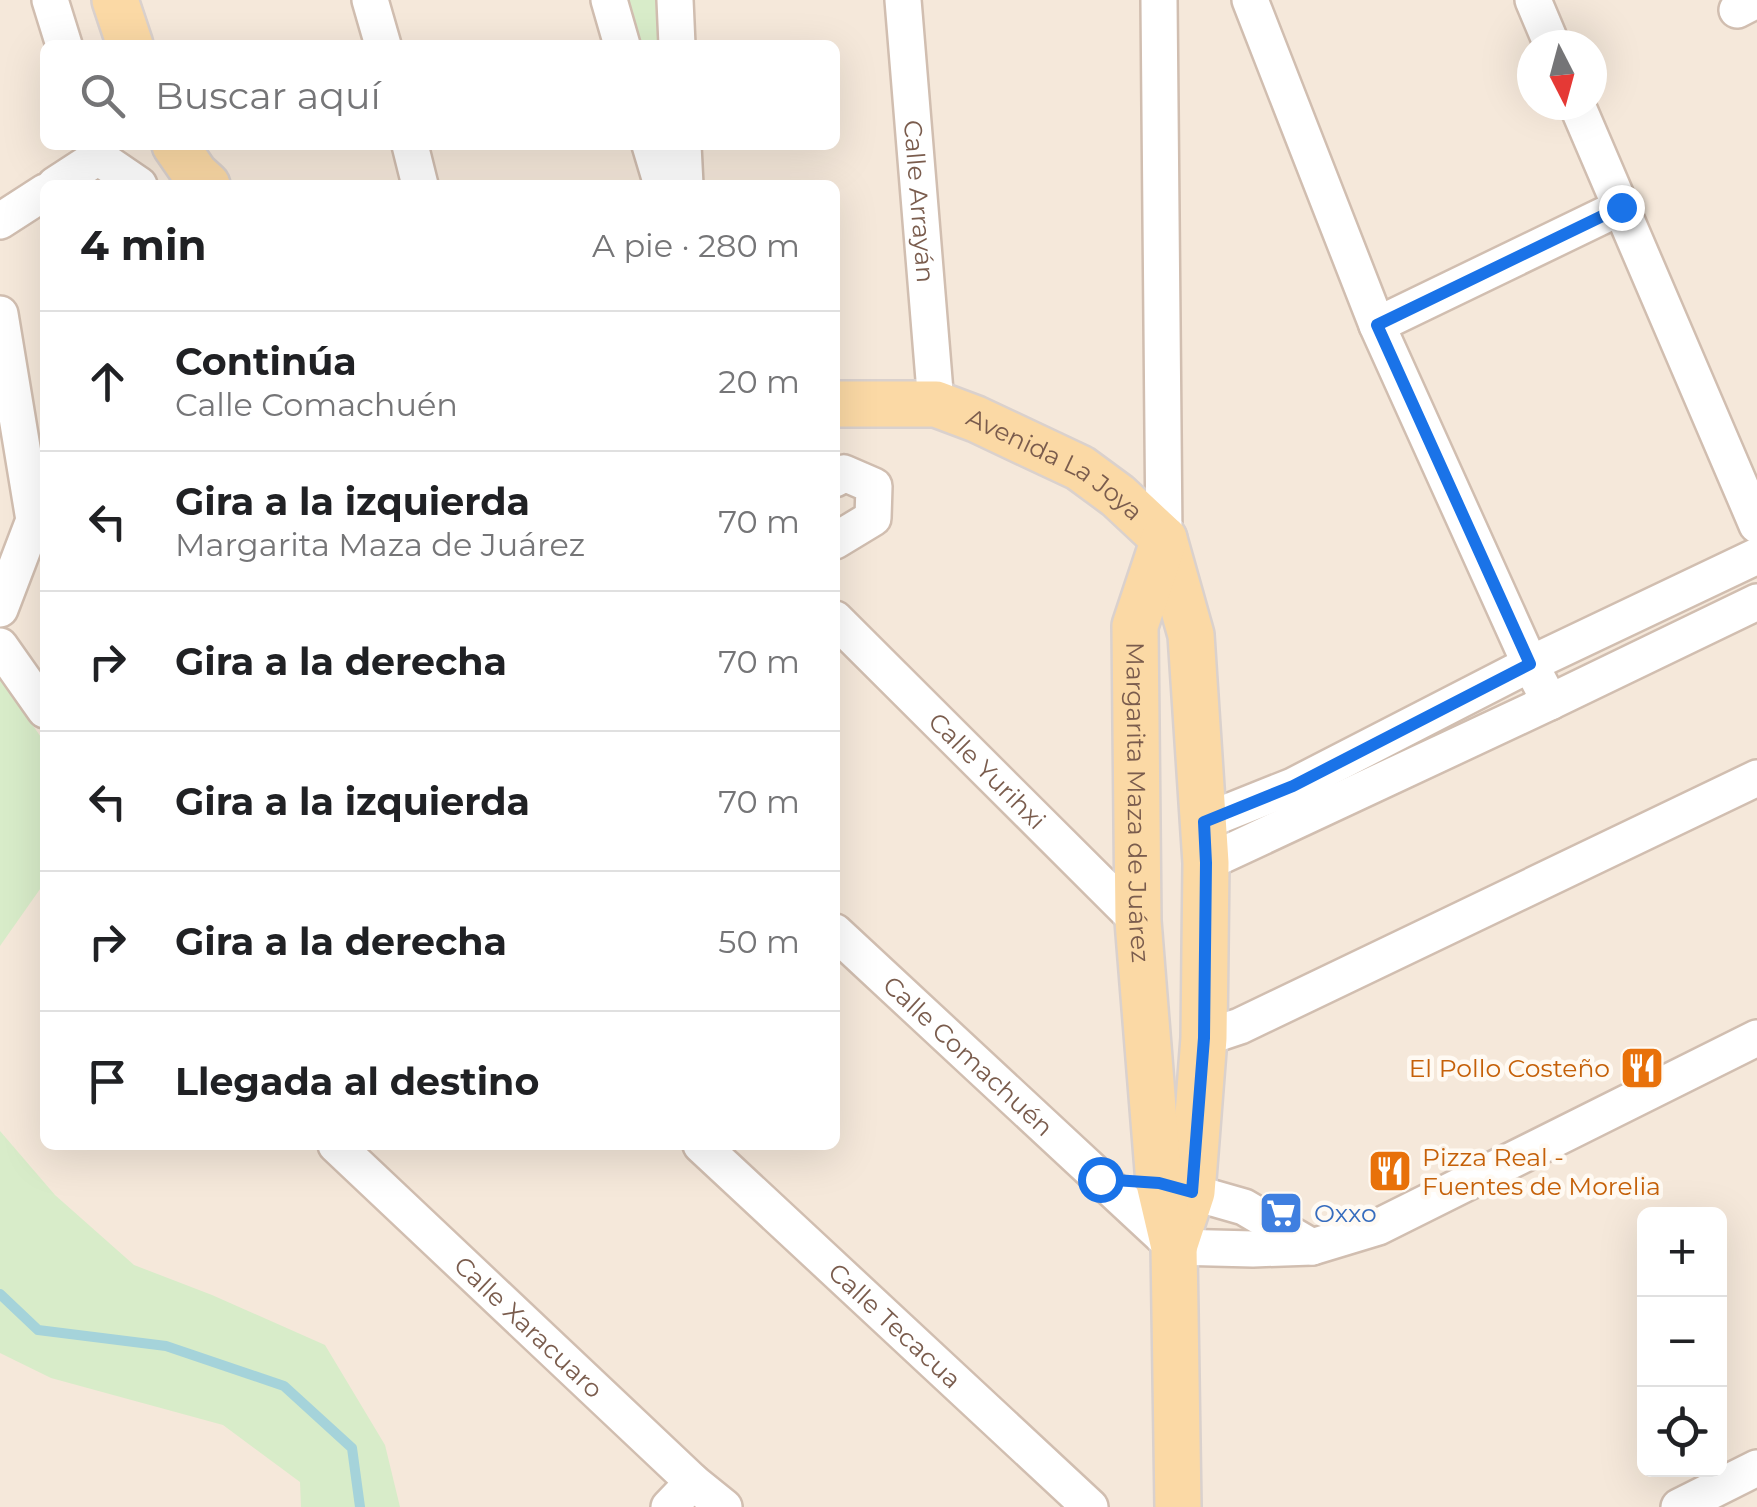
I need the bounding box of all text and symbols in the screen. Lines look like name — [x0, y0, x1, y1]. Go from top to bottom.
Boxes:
north arrow — [1517, 30, 1607, 120]
search box — [40, 40, 840, 150]
icon: search — [75, 68, 130, 123]
text: Buscar aquí — [155, 72, 381, 119]
street label: Calle Arrayán — [898, 119, 941, 284]
route end — [1599, 185, 1645, 231]
text: 4 min — [80, 219, 207, 271]
text: A pie · 280 m — [592, 226, 800, 265]
text: Continúa — [175, 338, 357, 385]
icon: ahead — [80, 354, 135, 409]
text: 20 m — [718, 362, 800, 401]
text: Calle Comachuén — [175, 385, 458, 424]
street label: Avenida La Joya — [962, 402, 1149, 527]
text: Gira a la izquierda — [175, 478, 530, 525]
icon: left — [80, 494, 135, 549]
text: 70 m — [718, 502, 800, 541]
text: Margarita Maza de Juárez — [175, 525, 585, 564]
icon: right — [80, 634, 135, 689]
text: Gira a la derecha — [175, 638, 507, 685]
text: 70 m — [718, 642, 800, 681]
street label: Margarita Maza de Juárez — [1120, 642, 1156, 964]
street label: Calle Yurihxi — [923, 706, 1052, 835]
icon: left — [80, 774, 135, 829]
text: Gira a la izquierda — [175, 778, 530, 825]
text: 70 m — [718, 782, 800, 821]
icon: right — [80, 914, 135, 969]
text: Gira a la derecha — [175, 918, 507, 965]
text: 50 m — [718, 922, 800, 961]
street label: Calle Comachuén — [877, 970, 1060, 1142]
restaurant icon: El Pollo Costeño — [1619, 1045, 1665, 1091]
place label: El Pollo Costeño — [1409, 1053, 1610, 1083]
icon: arrive — [80, 1054, 135, 1109]
text: Llegada al destino — [175, 1058, 539, 1105]
place label: Pizza Real - Fuentes de Morelia — [1422, 1142, 1661, 1201]
restaurant icon: Pizza Real - Fuentes de Morelia — [1367, 1148, 1413, 1194]
route start — [1078, 1157, 1124, 1203]
supermarket icon: Oxxo — [1258, 1190, 1304, 1236]
place label: Oxxo — [1314, 1198, 1377, 1228]
map controls — [1637, 1207, 1727, 1477]
button: + — [1637, 1207, 1727, 1297]
street label: Calle Xaracuaro — [448, 1250, 609, 1404]
street label: Calle Tecacua — [823, 1257, 967, 1394]
button: − — [1637, 1297, 1727, 1387]
button: locate — [1637, 1387, 1727, 1477]

